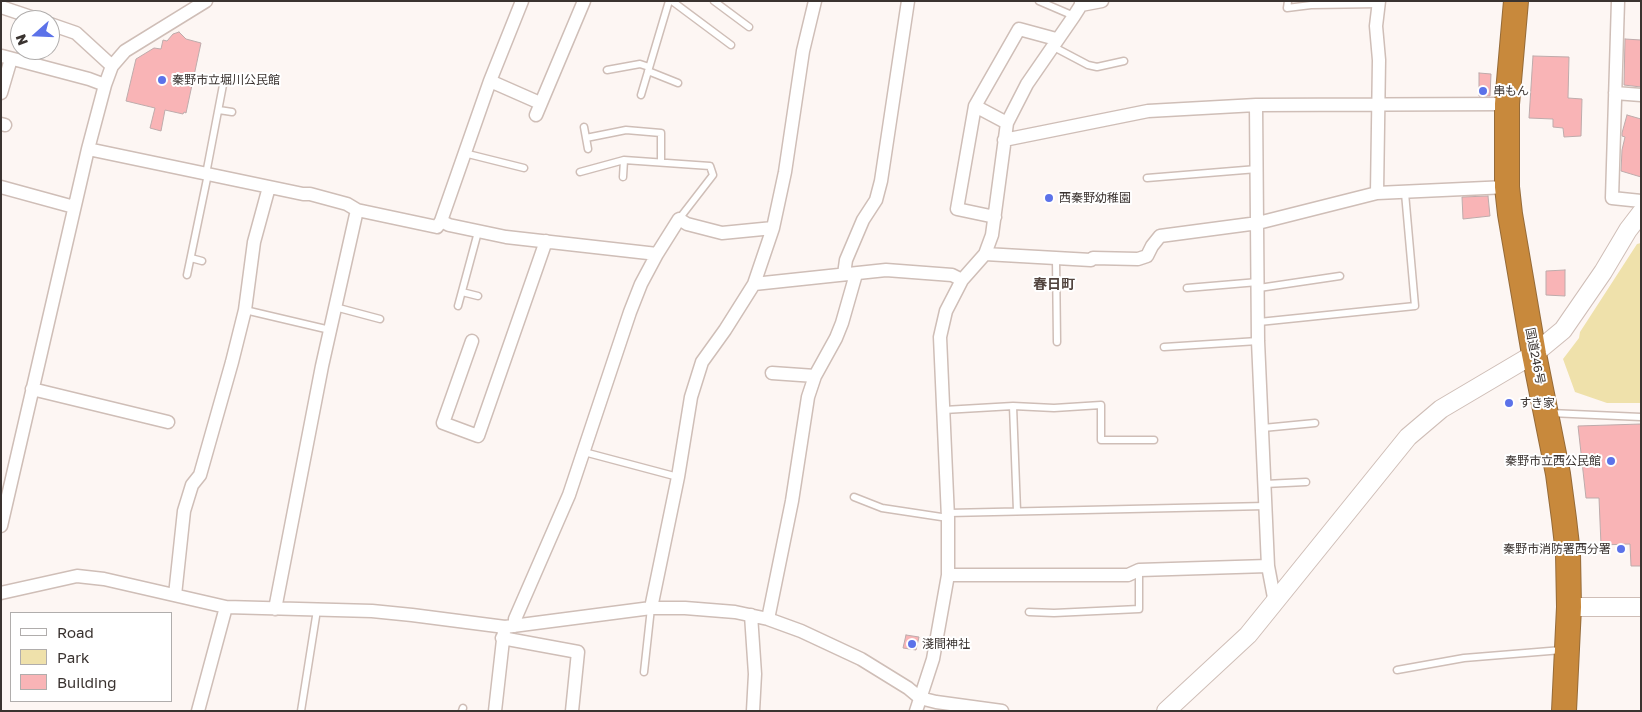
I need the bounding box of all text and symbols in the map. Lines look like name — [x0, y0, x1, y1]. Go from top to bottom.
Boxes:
north arrow — [10, 10, 60, 60]
text: N — [12, 32, 31, 48]
place label: 秦野市立堀川公民館 — [172, 73, 280, 87]
marker: 秦野市立堀川公民館 — [156, 74, 168, 86]
place label: 串もん — [1493, 84, 1529, 98]
marker: 串もん — [1477, 85, 1489, 97]
place label: 西秦野幼稚園 — [1059, 191, 1131, 205]
marker: 西秦野幼稚園 — [1043, 192, 1055, 204]
district label: 春日町 — [1033, 277, 1075, 293]
street label: 国道246号 — [1522, 326, 1548, 386]
place label: すき家 — [1519, 396, 1555, 410]
marker: すき家 — [1503, 397, 1515, 409]
place label: 秦野市立西公民館 — [1505, 454, 1601, 468]
marker: 秦野市立西公民館 — [1605, 455, 1617, 467]
place label: 秦野市消防署西分署 — [1503, 542, 1611, 556]
marker: 秦野市消防署西分署 — [1615, 543, 1627, 555]
legend — [10, 612, 172, 702]
text: Road — [57, 623, 94, 641]
place label: 淺間神社 — [922, 637, 970, 651]
marker: 淺間神社 — [906, 638, 918, 650]
text: Park — [57, 648, 89, 666]
text: Building — [57, 673, 117, 691]

